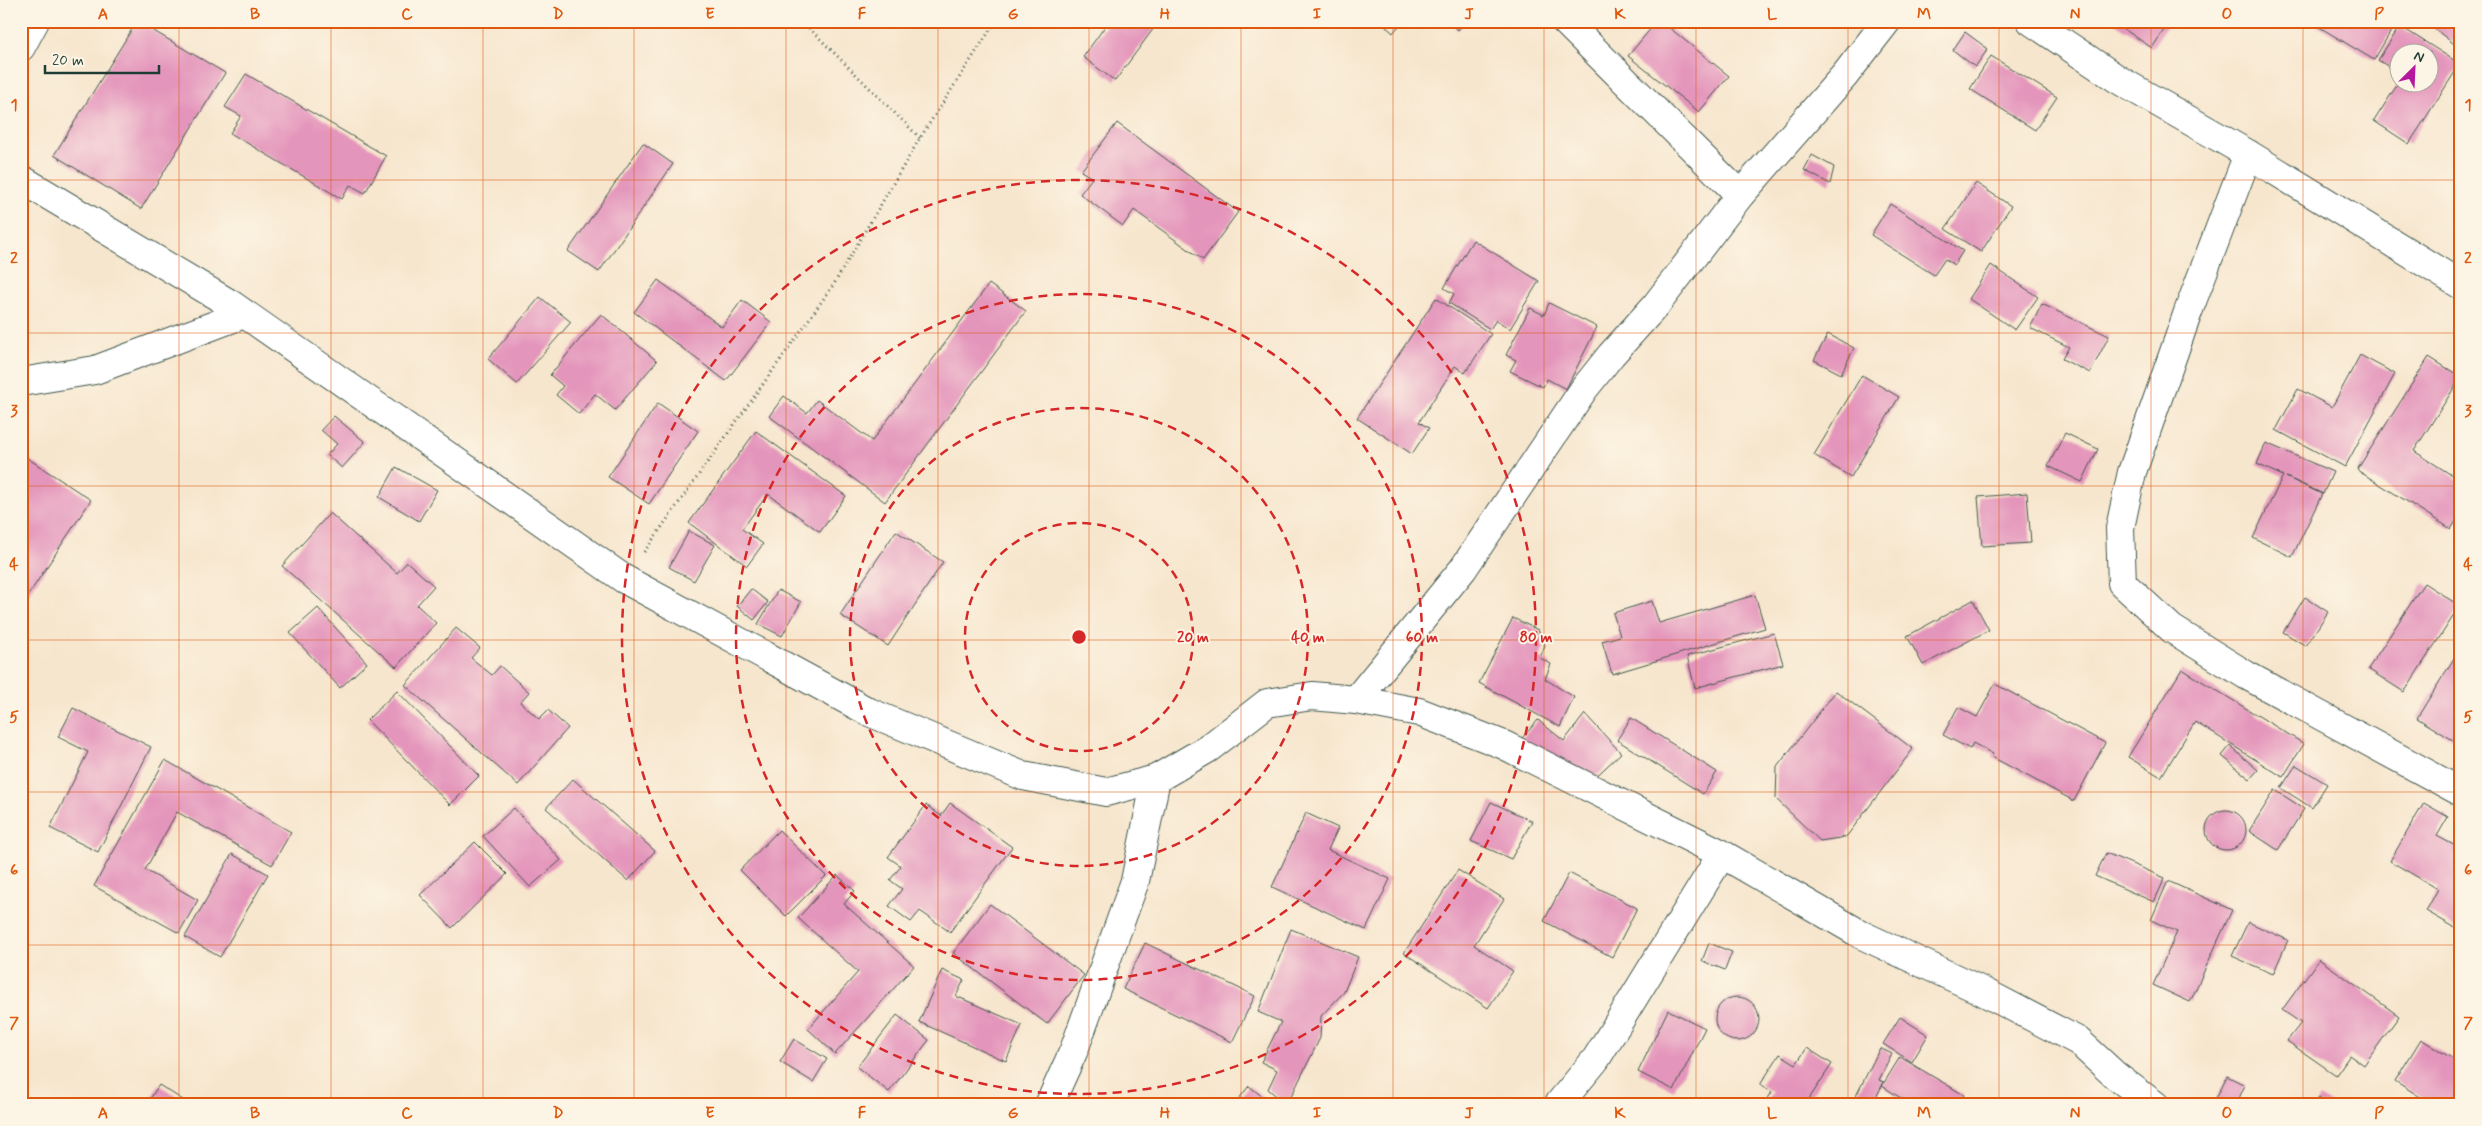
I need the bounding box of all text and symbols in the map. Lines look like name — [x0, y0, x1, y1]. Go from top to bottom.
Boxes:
text: A — [98, 4, 108, 25]
text: B — [250, 4, 260, 25]
text: C — [401, 4, 413, 25]
text: D — [552, 4, 564, 25]
text: E — [705, 4, 715, 25]
text: F — [858, 4, 867, 25]
text: G — [1008, 4, 1019, 25]
text: H — [1160, 4, 1171, 25]
text: I — [1313, 4, 1322, 25]
text: J — [1464, 4, 1474, 25]
text: K — [1614, 4, 1626, 25]
text: L — [1767, 4, 1778, 25]
text: M — [1917, 4, 1931, 25]
text: N — [2070, 4, 2080, 25]
text: O — [2222, 4, 2233, 25]
text: P — [2374, 4, 2384, 25]
scale bar — [45, 42, 159, 74]
north arrow — [2390, 42, 2440, 92]
text: N — [2411, 47, 2427, 67]
text: 20 m — [52, 51, 84, 71]
text: 1 — [10, 95, 18, 116]
text: 1 — [2464, 95, 2472, 116]
text: 2 — [10, 248, 18, 269]
text: 2 — [2464, 248, 2472, 269]
text: 3 — [10, 401, 18, 422]
text: 3 — [2464, 401, 2472, 422]
text: 4 — [9, 554, 19, 575]
text: 4 — [2463, 554, 2473, 575]
centre of rings — [1070, 628, 1088, 646]
text: 20 m — [1177, 628, 1209, 648]
text: 40 m — [1291, 628, 1325, 648]
text: 60 m — [1406, 628, 1438, 648]
text: 80 m — [1519, 628, 1553, 648]
text: 5 — [9, 707, 19, 728]
text: 5 — [2463, 707, 2473, 728]
text: 6 — [10, 860, 18, 881]
text: 6 — [2464, 860, 2472, 881]
text: 7 — [9, 1013, 19, 1034]
text: 7 — [2463, 1013, 2473, 1034]
text: A — [98, 1103, 108, 1124]
text: B — [250, 1103, 260, 1124]
text: C — [401, 1103, 413, 1124]
text: D — [552, 1103, 564, 1124]
text: E — [705, 1103, 715, 1124]
text: F — [858, 1103, 867, 1124]
text: G — [1008, 1103, 1019, 1124]
text: H — [1160, 1103, 1171, 1124]
text: I — [1313, 1103, 1322, 1124]
text: J — [1464, 1103, 1474, 1124]
text: K — [1614, 1103, 1626, 1124]
text: L — [1767, 1103, 1778, 1124]
text: M — [1917, 1103, 1931, 1124]
text: N — [2070, 1103, 2080, 1124]
text: O — [2222, 1103, 2233, 1124]
text: P — [2374, 1103, 2384, 1124]

